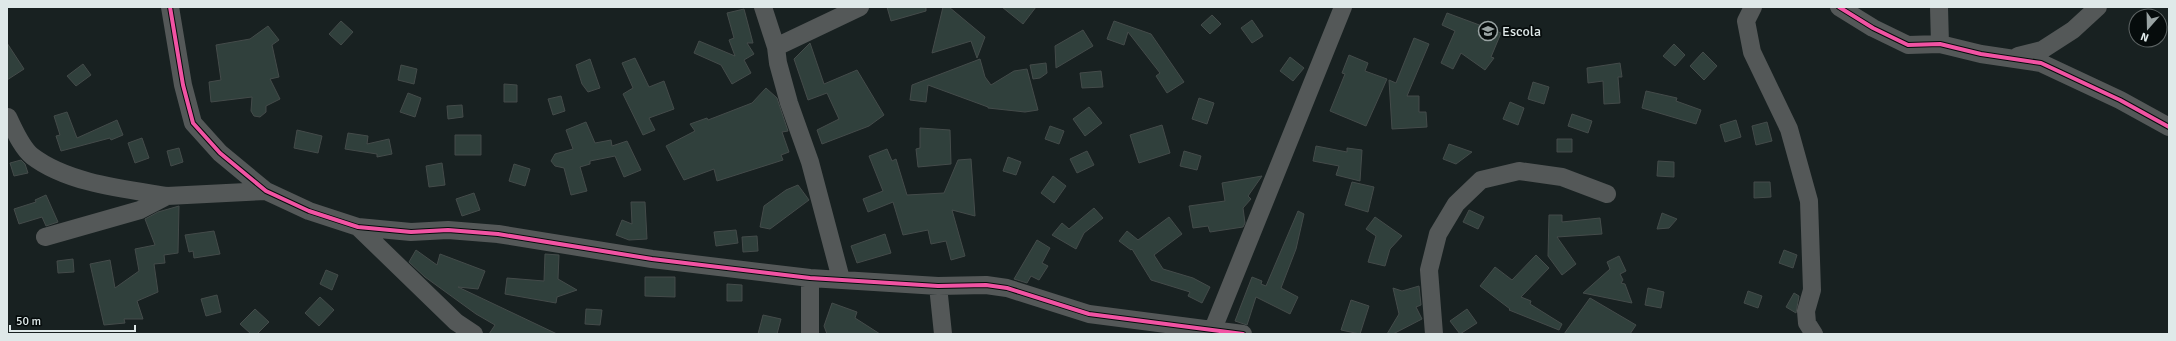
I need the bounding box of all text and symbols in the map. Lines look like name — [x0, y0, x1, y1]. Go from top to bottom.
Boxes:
north arrow — [2128, 8, 2168, 48]
school or university icon: Escola — [1477, 20, 1499, 42]
place label: Escola — [1502, 23, 1541, 40]
text: N — [2139, 30, 2151, 44]
scale bar — [10, 307, 135, 333]
text: 50 m — [16, 314, 41, 329]

